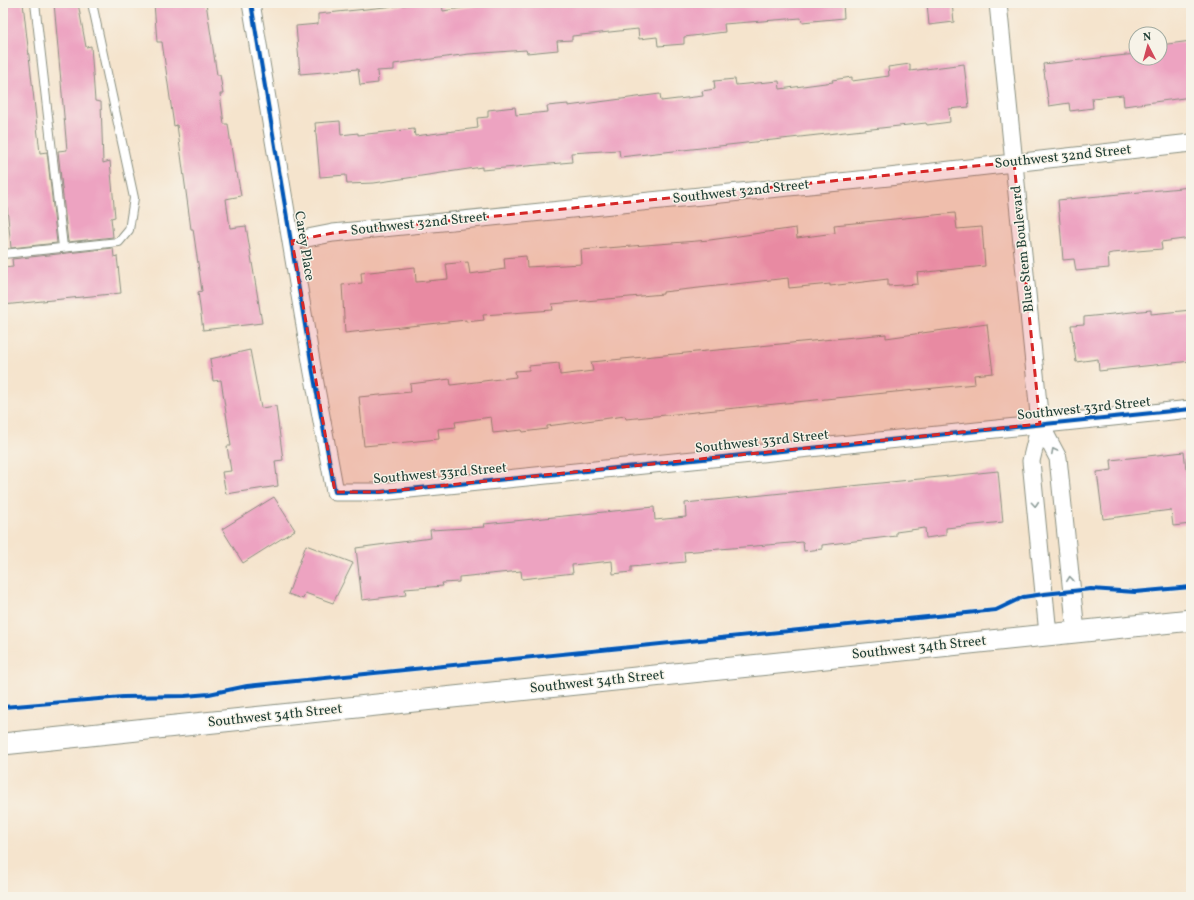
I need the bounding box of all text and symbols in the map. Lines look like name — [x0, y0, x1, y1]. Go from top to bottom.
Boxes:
north arrow — [1128, 26, 1168, 66]
text: N — [1142, 30, 1152, 45]
street label: Southwest 32nd Street — [994, 140, 1132, 174]
street label: Southwest 32nd Street — [672, 175, 810, 209]
street label: Blue Stem Boulevard — [1007, 185, 1039, 313]
street label: Southwest 32nd Street — [350, 207, 488, 241]
street label: Carey Place — [289, 210, 319, 283]
street label: Southwest 33rd Street — [1016, 393, 1152, 425]
street label: Southwest 33rd Street — [694, 426, 830, 458]
one-way arrow — [1051, 447, 1059, 455]
street label: Southwest 33rd Street — [372, 459, 508, 489]
one-way arrow — [1031, 501, 1040, 507]
one-way arrow — [1066, 576, 1075, 582]
street label: Southwest 34th Street — [851, 631, 987, 665]
street label: Southwest 34th Street — [529, 665, 665, 699]
street label: Southwest 34th Street — [207, 699, 343, 733]

